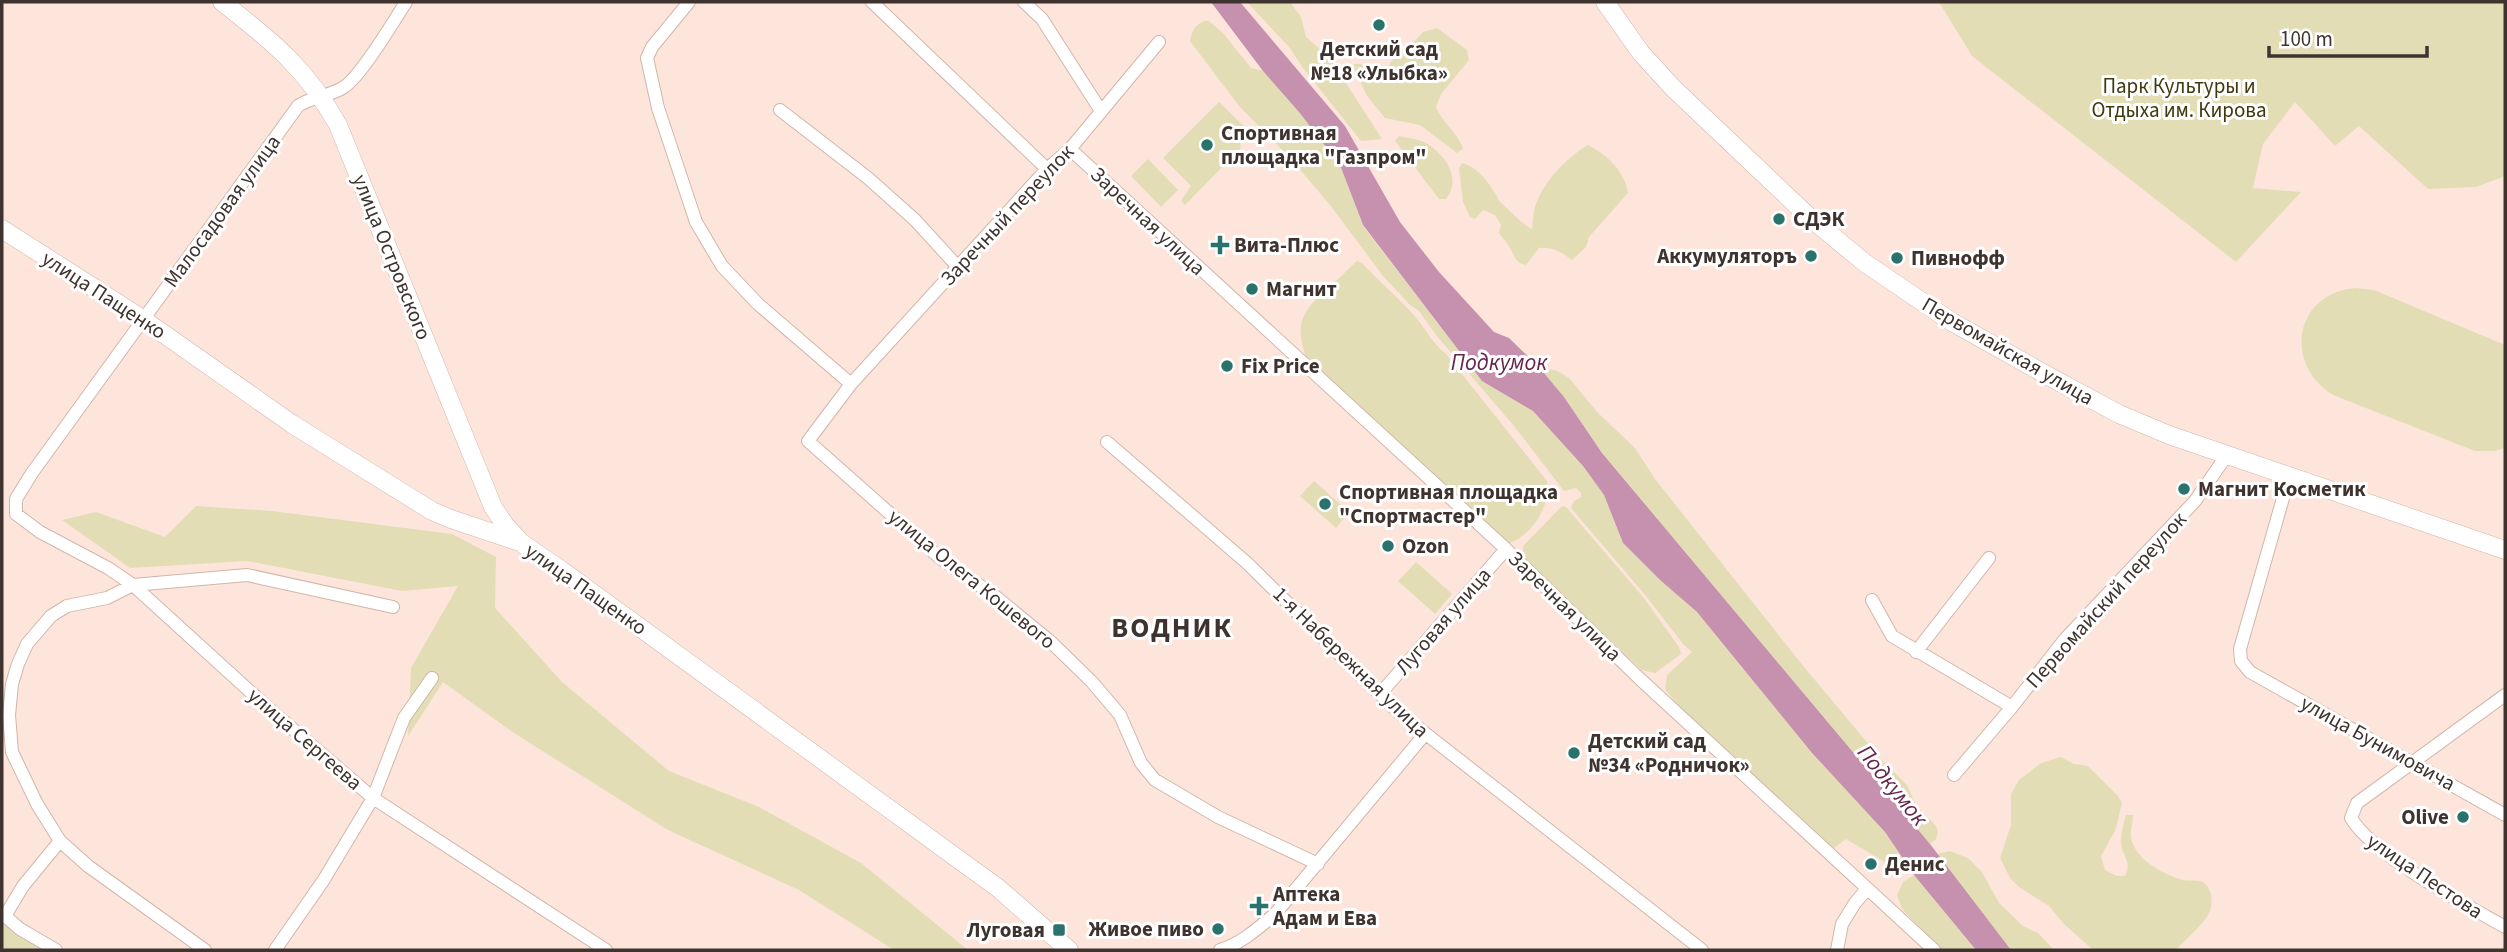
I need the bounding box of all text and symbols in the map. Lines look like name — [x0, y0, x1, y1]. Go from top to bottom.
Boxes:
scale bar — [2269, 14, 2426, 58]
marker: Детский сад №18 «Улыбка» — [1371, 17, 1387, 33]
text: 100 m — [2280, 24, 2333, 54]
place label: Детский сад №18 «Улыбка» — [1310, 34, 1448, 88]
park label: Парк Культуры и Отдыха им. Кирова — [2091, 71, 2267, 125]
place label: Спортивная площадка "Газпром" — [1221, 118, 1427, 172]
street label: Малосадовая улица — [156, 128, 288, 294]
street label: Заречный переулок — [933, 137, 1081, 292]
marker: Спортивная площадка "Газпром" — [1199, 137, 1215, 153]
street label: Заречная улица — [1084, 160, 1212, 282]
street label: улица Островского — [345, 170, 439, 344]
place label: СДЭК — [1793, 204, 1846, 234]
marker: СДЭК — [1771, 211, 1787, 227]
place label: Вита-Плюс — [1234, 230, 1339, 260]
marker: Вита-Плюс — [1212, 237, 1228, 253]
place label: Аккумуляторъ — [1656, 241, 1797, 271]
street label: улица Пащенко — [36, 243, 172, 347]
place label: Пивнофф — [1911, 243, 2005, 273]
marker: Аккумуляторъ — [1803, 248, 1819, 264]
marker: Пивнофф — [1889, 250, 1905, 266]
place label: Магнит — [1266, 274, 1337, 304]
marker: Магнит — [1244, 281, 1260, 297]
street label: Первомайская улица — [1917, 290, 2099, 412]
water label: Подкумок — [1451, 346, 1548, 379]
place label: Fix Price — [1241, 351, 1320, 381]
marker: Fix Price — [1219, 358, 1235, 374]
place label: Магнит Косметик — [2198, 474, 2366, 504]
place label: Спортивная площадка "Спортмастер" — [1339, 477, 1558, 531]
marker: Магнит Косметик — [2176, 481, 2192, 497]
marker: Спортивная площадка "Спортмастер" — [1317, 496, 1333, 512]
street label: улица Олега Кошевого — [882, 502, 1062, 656]
street label: Первомайский переулок — [2019, 505, 2194, 695]
place label: Ozon — [1402, 531, 1449, 561]
street label: улица Пащенко — [519, 536, 653, 642]
marker: Ozon — [1380, 538, 1396, 554]
street label: Заречная улица — [1502, 544, 1628, 668]
street label: Луговая улица — [1388, 561, 1498, 681]
street label: 1-я Набережная улица — [1266, 579, 1436, 745]
district label: ВОДНИК — [1111, 608, 1233, 648]
street label: улица Сергеева — [241, 681, 369, 797]
street label: улица Бунимовича — [2295, 688, 2461, 798]
place label: Детский сад №34 «Родничок» — [1588, 726, 1750, 780]
water label: Подкумок — [1849, 737, 1936, 834]
marker: Детский сад №34 «Родничок» — [1566, 745, 1582, 761]
place label: Olive — [2401, 802, 2449, 832]
marker: Olive — [2455, 809, 2471, 825]
street label: улица Пестова — [2361, 826, 2489, 926]
place label: Денис — [1885, 849, 1945, 879]
marker: Денис — [1863, 856, 1879, 872]
place label: Аптека Адам и Ева — [1272, 879, 1377, 933]
marker: Аптека Адам и Ева — [1251, 898, 1267, 914]
place label: Живое пиво — [1089, 914, 1204, 944]
place label: Луговая — [966, 915, 1045, 945]
marker: Живое пиво — [1210, 921, 1226, 937]
marker: Луговая — [1051, 922, 1067, 938]

